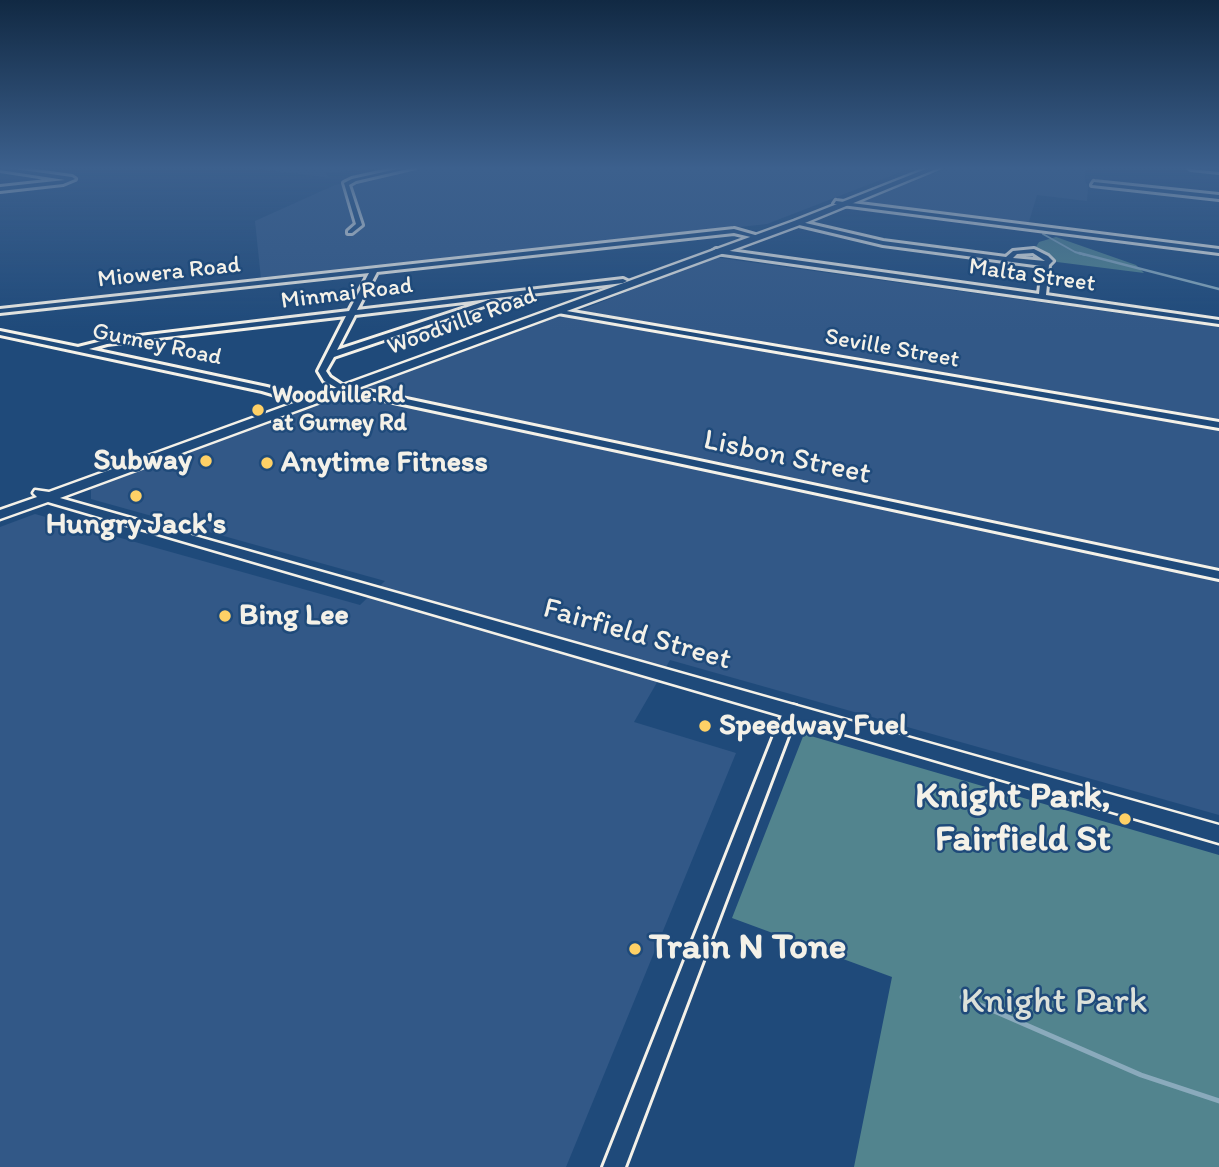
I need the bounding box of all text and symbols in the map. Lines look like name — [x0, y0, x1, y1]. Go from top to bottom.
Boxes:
street label: Miowera Road — [96, 251, 242, 295]
street label: Malta Street — [967, 253, 1097, 299]
street label: Minmai Road — [279, 272, 415, 316]
street label: Woodville Road — [383, 282, 541, 362]
street label: Gurney Road — [89, 317, 225, 373]
street label: Seville Street — [822, 323, 962, 375]
place label: Woodville Rd at Gurney Rd — [272, 382, 407, 438]
marker: Woodville Rd at Gurney Rd — [250, 402, 266, 418]
street label: Lisbon Street — [700, 423, 874, 493]
place label: Subway — [94, 443, 192, 479]
place label: Anytime Fitness — [281, 445, 488, 481]
marker: Subway — [198, 453, 214, 469]
marker: Anytime Fitness — [259, 455, 275, 471]
marker: Hungry Jack's — [128, 488, 144, 504]
place label: Hungry Jack's — [46, 507, 226, 543]
street label: Fairfield Street — [539, 591, 735, 679]
place label: Bing Lee — [239, 598, 349, 634]
marker: Bing Lee — [217, 608, 233, 624]
place label: Speedway Fuel — [719, 708, 908, 744]
marker: Speedway Fuel — [697, 718, 713, 734]
place label: Knight Park, Fairfield St — [915, 776, 1111, 863]
marker: Knight Park, Fairfield St — [1117, 811, 1133, 827]
place label: Train N Tone — [649, 927, 846, 971]
marker: Train N Tone — [627, 941, 643, 957]
park label: Knight Park — [960, 981, 1148, 1025]

